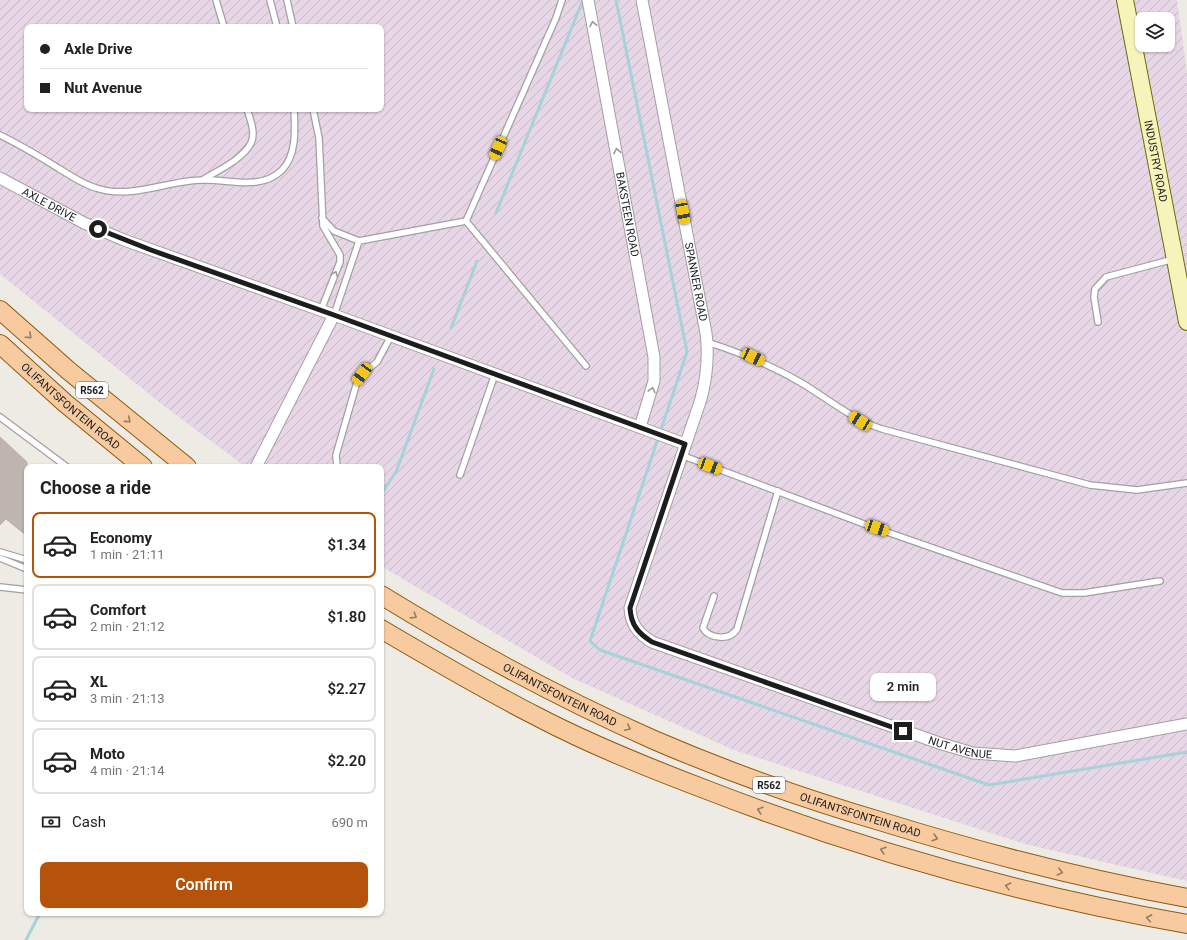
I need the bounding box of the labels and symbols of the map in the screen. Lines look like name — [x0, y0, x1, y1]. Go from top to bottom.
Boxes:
one-way arrow — [589, 21, 597, 27]
street label: INDUSTRY ROAD — [1142, 119, 1170, 203]
car — [488, 135, 508, 161]
one-way arrow — [613, 148, 622, 154]
street label: BAKSTEEN ROAD — [613, 171, 642, 258]
street label: AXLE DRIVE — [20, 185, 79, 224]
car — [675, 199, 691, 225]
route start — [89, 220, 107, 238]
street label: SPANNER ROAD — [682, 241, 710, 322]
one-way arrow — [330, 270, 338, 277]
one-way arrow — [24, 331, 32, 338]
car — [740, 346, 766, 368]
street label: OLIFANTSFONTEIN ROAD — [19, 360, 123, 452]
car — [350, 361, 374, 387]
road number: R562 — [76, 382, 108, 398]
one-way arrow — [648, 387, 656, 393]
car — [847, 410, 873, 432]
one-way arrow — [123, 416, 130, 423]
car — [697, 456, 723, 476]
car — [864, 518, 890, 538]
one-way arrow — [410, 611, 417, 618]
street label: OLIFANTSFONTEIN ROAD — [501, 660, 619, 729]
callout: 2 min — [870, 673, 936, 701]
route end — [894, 722, 912, 740]
one-way arrow — [624, 723, 632, 731]
street label: NUT AVENUE — [927, 733, 993, 761]
road number: R562 — [753, 777, 785, 793]
street label: OLIFANTSFONTEIN ROAD — [798, 790, 922, 840]
one-way arrow — [756, 806, 763, 814]
one-way arrow — [931, 833, 938, 842]
one-way arrow — [880, 846, 887, 855]
one-way arrow — [1057, 868, 1063, 876]
one-way arrow — [1005, 882, 1012, 891]
one-way arrow — [1145, 914, 1152, 922]

